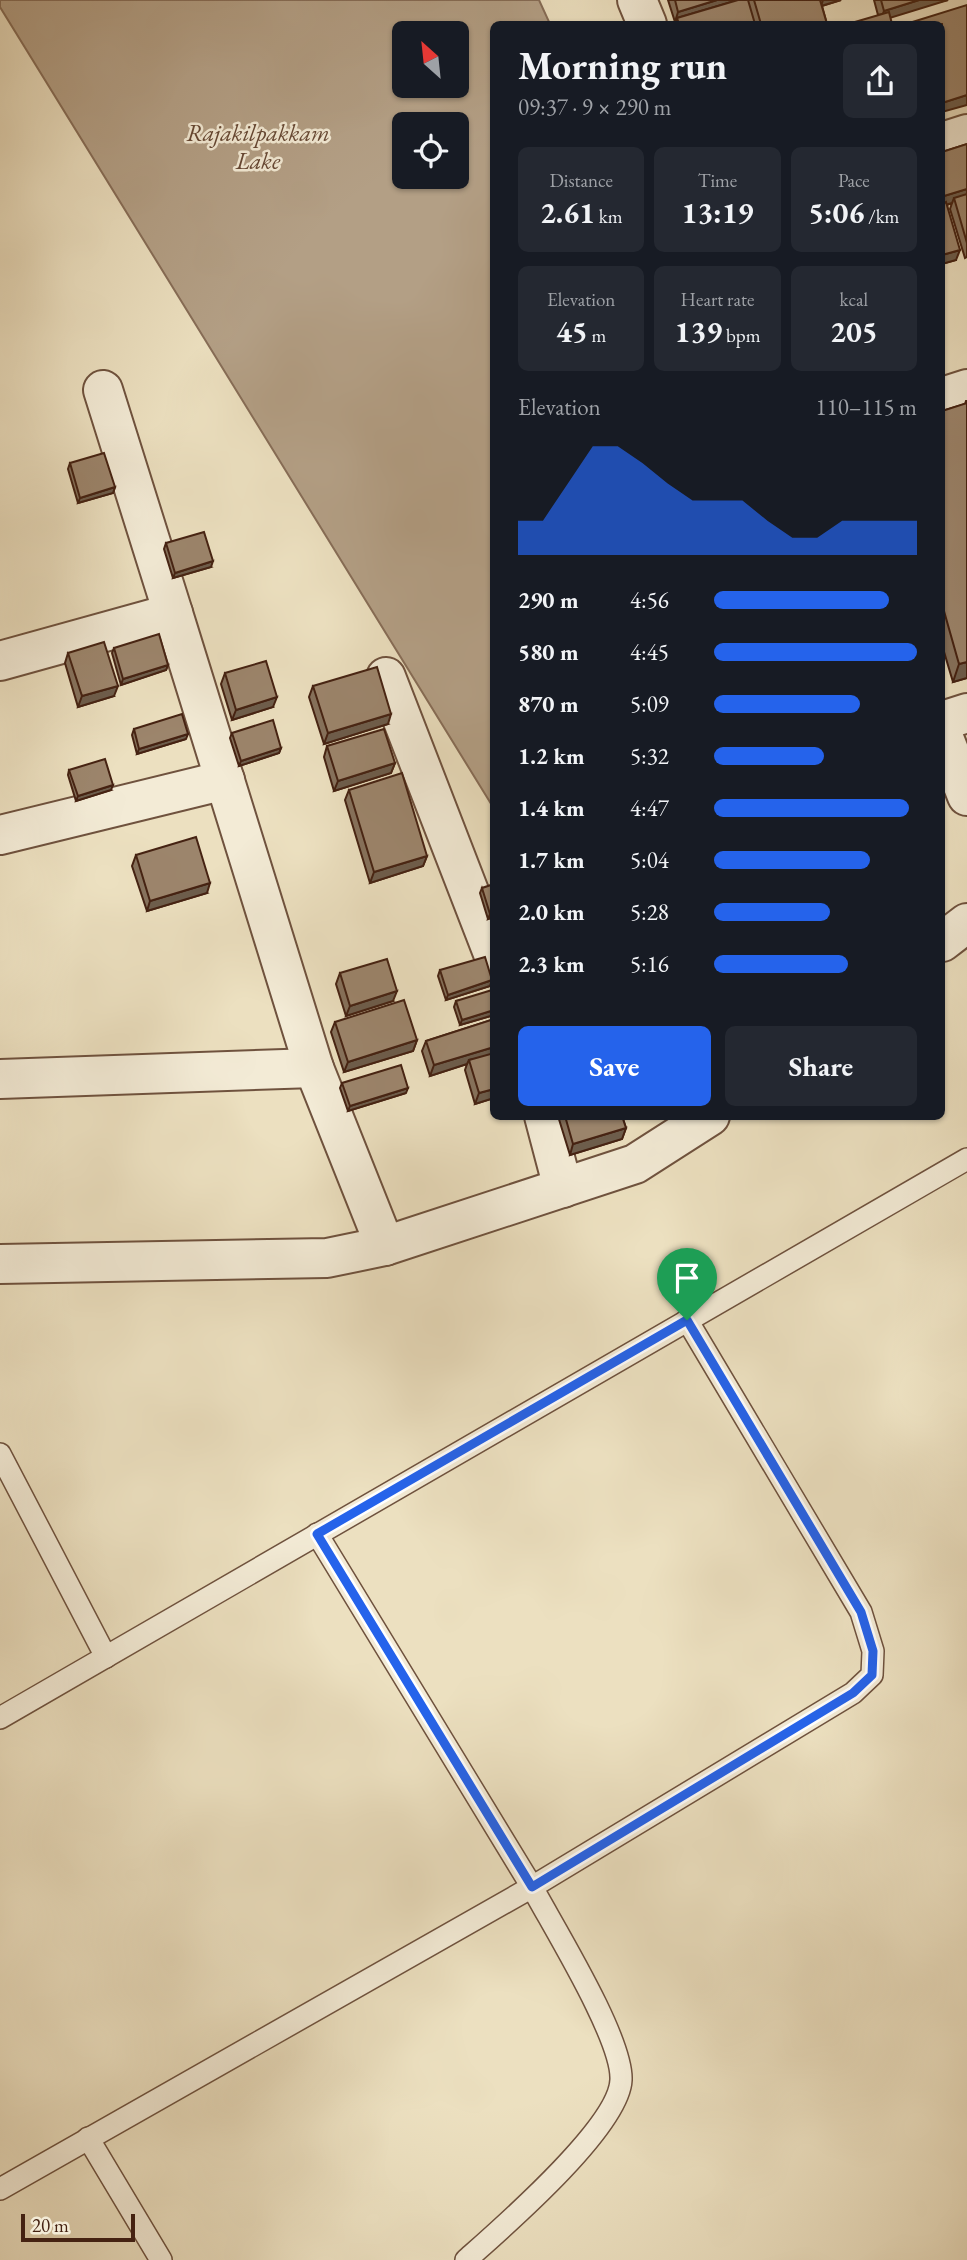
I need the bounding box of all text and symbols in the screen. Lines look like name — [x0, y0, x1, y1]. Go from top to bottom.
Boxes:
north arrow — [392, 21, 469, 98]
map controls — [392, 21, 469, 189]
text: Morning run — [518, 41, 727, 90]
button: share — [843, 44, 917, 118]
text: 09:37 · 9 × 290 m — [518, 92, 671, 122]
button: locate — [392, 112, 469, 189]
water label: Rajakilpakkam Lake — [186, 117, 330, 176]
text: Distance — [549, 168, 613, 193]
text: Time — [698, 168, 737, 193]
text: Pace — [838, 168, 870, 193]
text: 2.61 — [540, 193, 595, 232]
text: 13:19 — [682, 193, 753, 232]
text: 5:06 — [808, 193, 864, 232]
text: km — [595, 204, 622, 229]
text: /km — [864, 204, 899, 229]
text: Elevation — [547, 287, 615, 312]
text: Heart rate — [681, 287, 754, 312]
text: kcal — [840, 287, 868, 312]
text: 45 — [556, 312, 588, 351]
text: 139 — [675, 312, 722, 351]
text: 205 — [830, 312, 878, 351]
text: m — [588, 323, 606, 348]
text: bpm — [722, 323, 760, 348]
text: Elevation — [518, 392, 601, 422]
text: 110–115 m — [816, 392, 917, 422]
text: 290 m — [518, 585, 579, 615]
text: 4:56 — [630, 585, 669, 615]
text: 580 m — [518, 637, 579, 667]
text: 4:45 — [630, 637, 669, 667]
text: 870 m — [518, 689, 579, 719]
text: 5:09 — [630, 689, 669, 719]
text: 1.2 km — [518, 741, 585, 771]
text: 5:32 — [630, 741, 669, 771]
text: 1.4 km — [518, 793, 585, 823]
text: 4:47 — [630, 793, 669, 823]
text: 1.7 km — [518, 845, 585, 875]
text: 5:04 — [630, 845, 669, 875]
text: 2.0 km — [518, 897, 585, 927]
text: 5:28 — [630, 897, 669, 927]
text: 2.3 km — [518, 949, 585, 979]
text: 5:16 — [630, 949, 669, 979]
button: Save — [518, 1026, 711, 1106]
button: Share — [725, 1026, 917, 1106]
pin — [657, 1248, 717, 1320]
icon: arrive — [668, 1259, 706, 1297]
scale bar — [21, 2211, 135, 2243]
text: 20 m — [32, 2213, 69, 2238]

